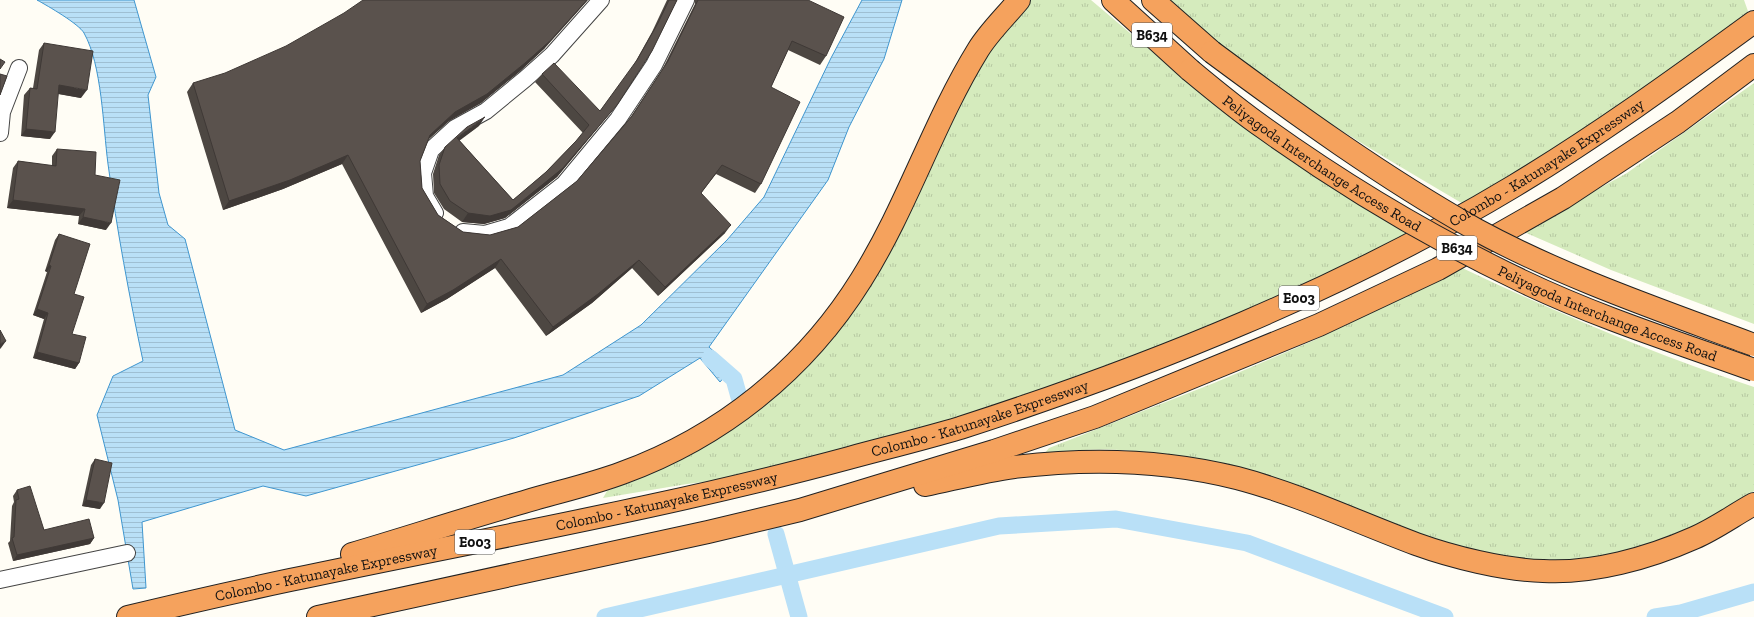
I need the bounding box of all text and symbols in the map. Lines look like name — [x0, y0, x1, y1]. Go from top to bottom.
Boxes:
road number: B634 — [1132, 23, 1172, 47]
street label: Peliyagoda Interchange Access Road — [1219, 91, 1425, 236]
street label: Colombo - Katunayake Expressway — [1446, 95, 1648, 231]
road number: B634 — [1437, 236, 1477, 260]
street label: Peliyagoda Interchange Access Road — [1495, 262, 1720, 365]
road number: E003 — [1279, 286, 1319, 310]
street label: Colombo - Katunayake Expressway — [869, 376, 1091, 461]
street label: Colombo - Katunayake Expressway — [554, 468, 780, 535]
road number: E003 — [455, 530, 495, 554]
street label: Colombo - Katunayake Expressway — [213, 541, 439, 605]

